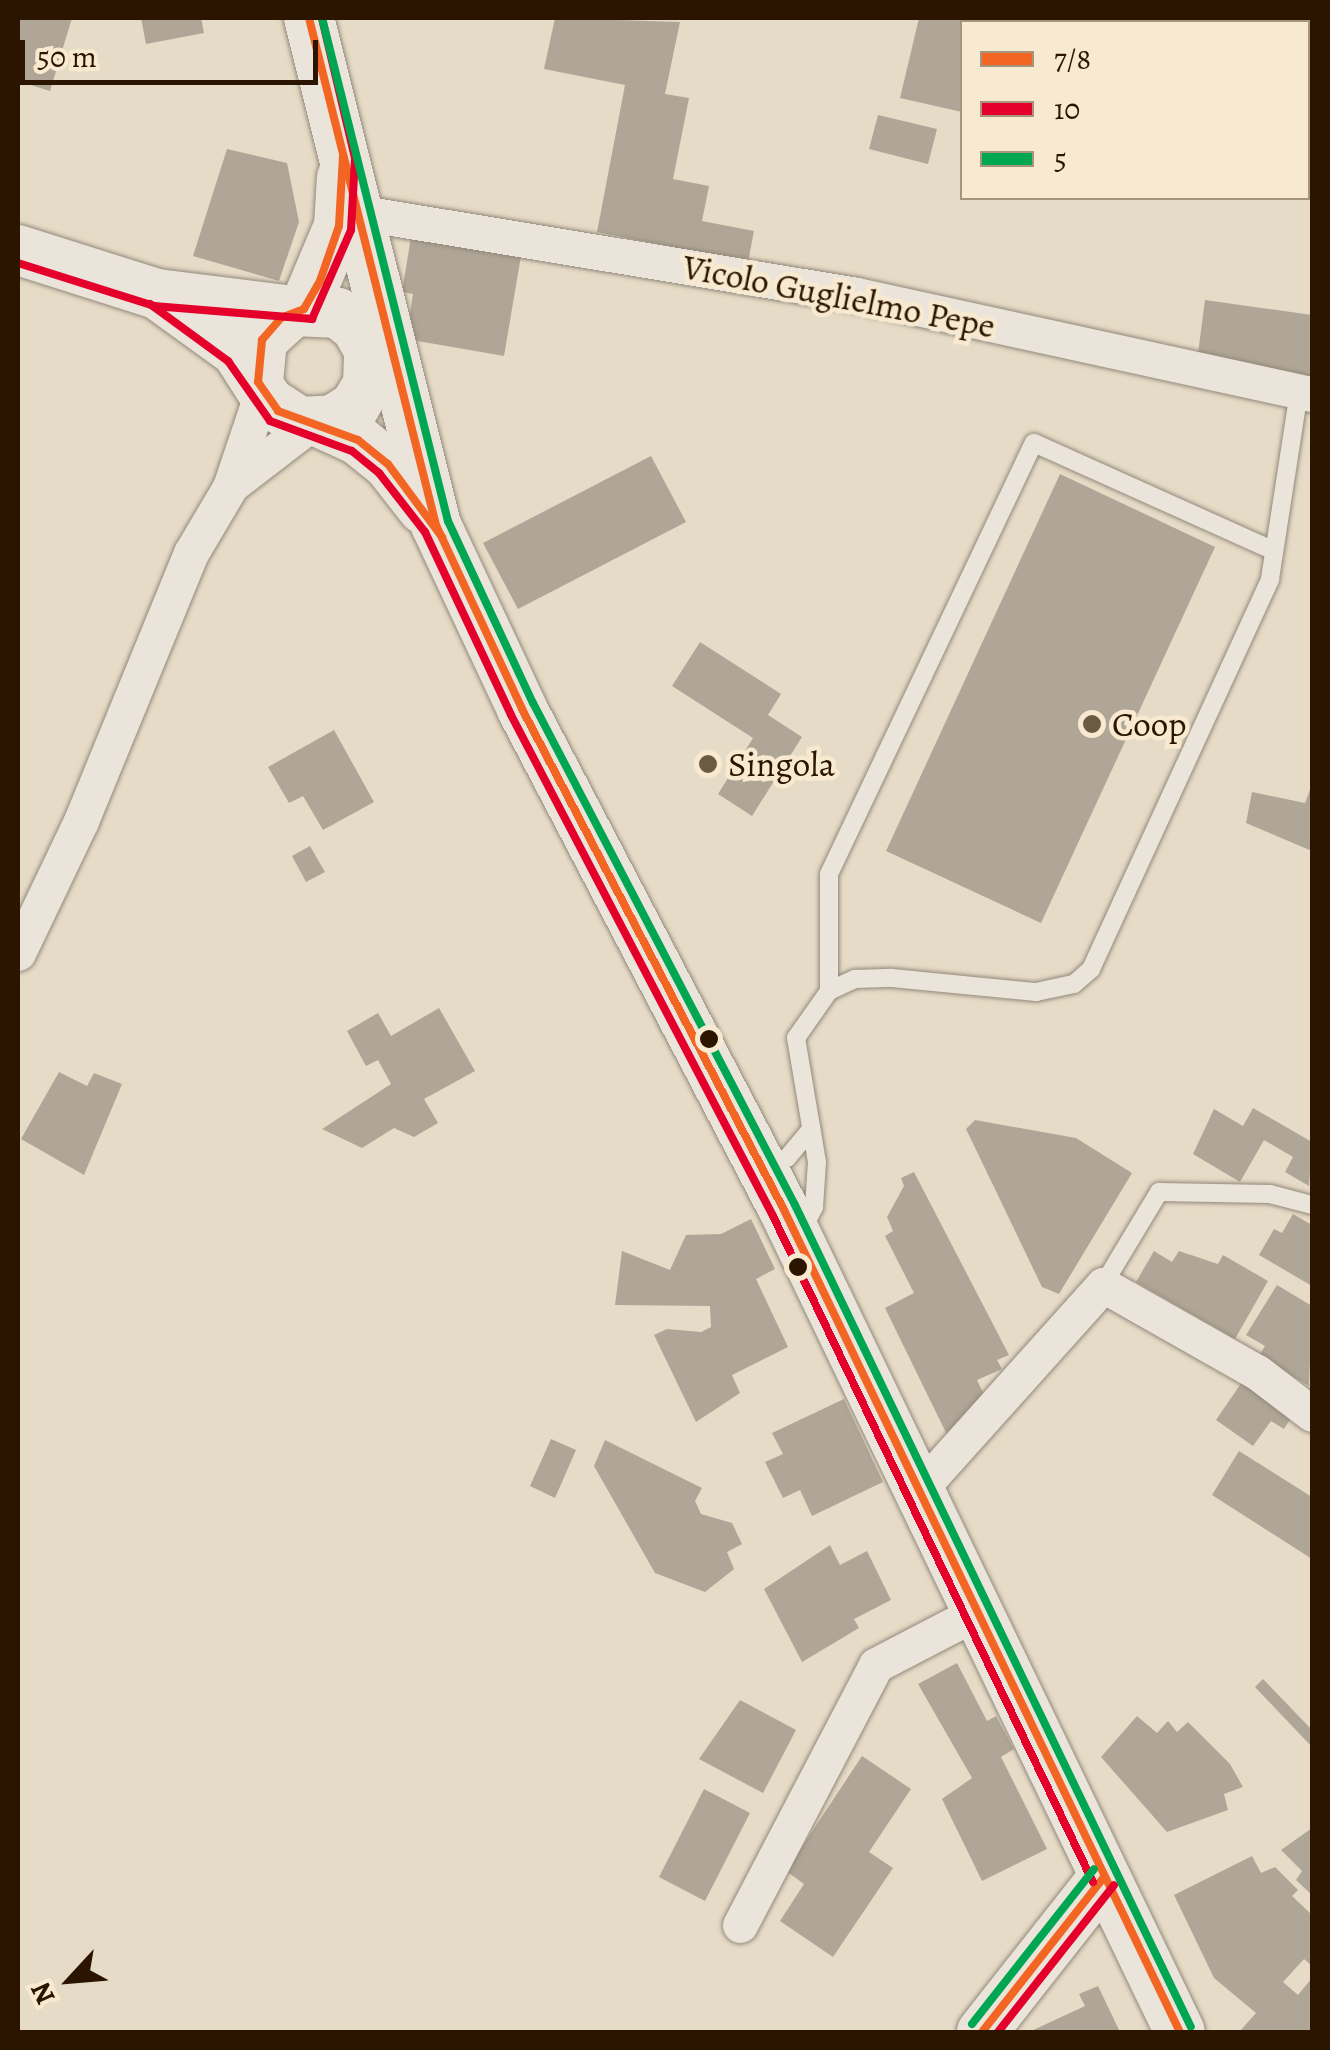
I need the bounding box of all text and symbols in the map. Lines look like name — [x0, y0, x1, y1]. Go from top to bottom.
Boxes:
scale bar — [25, 20, 322, 82]
legend — [960, 20, 1310, 200]
text: 50 m — [37, 37, 97, 77]
text: 7/8 — [1054, 39, 1091, 79]
text: 10 — [1054, 89, 1080, 129]
text: 5 — [1054, 139, 1067, 179]
street label: Vicolo Guglielmo Pepe — [679, 245, 999, 347]
place label: Coop — [1112, 703, 1187, 745]
marker: Coop — [1081, 713, 1103, 735]
place label: Singola — [728, 743, 835, 785]
marker: Singola — [697, 753, 719, 775]
unlabelled marker — [699, 1029, 719, 1049]
unlabelled marker — [788, 1257, 808, 1277]
north arrow — [20, 1930, 120, 2030]
text: N — [21, 1976, 65, 2011]

